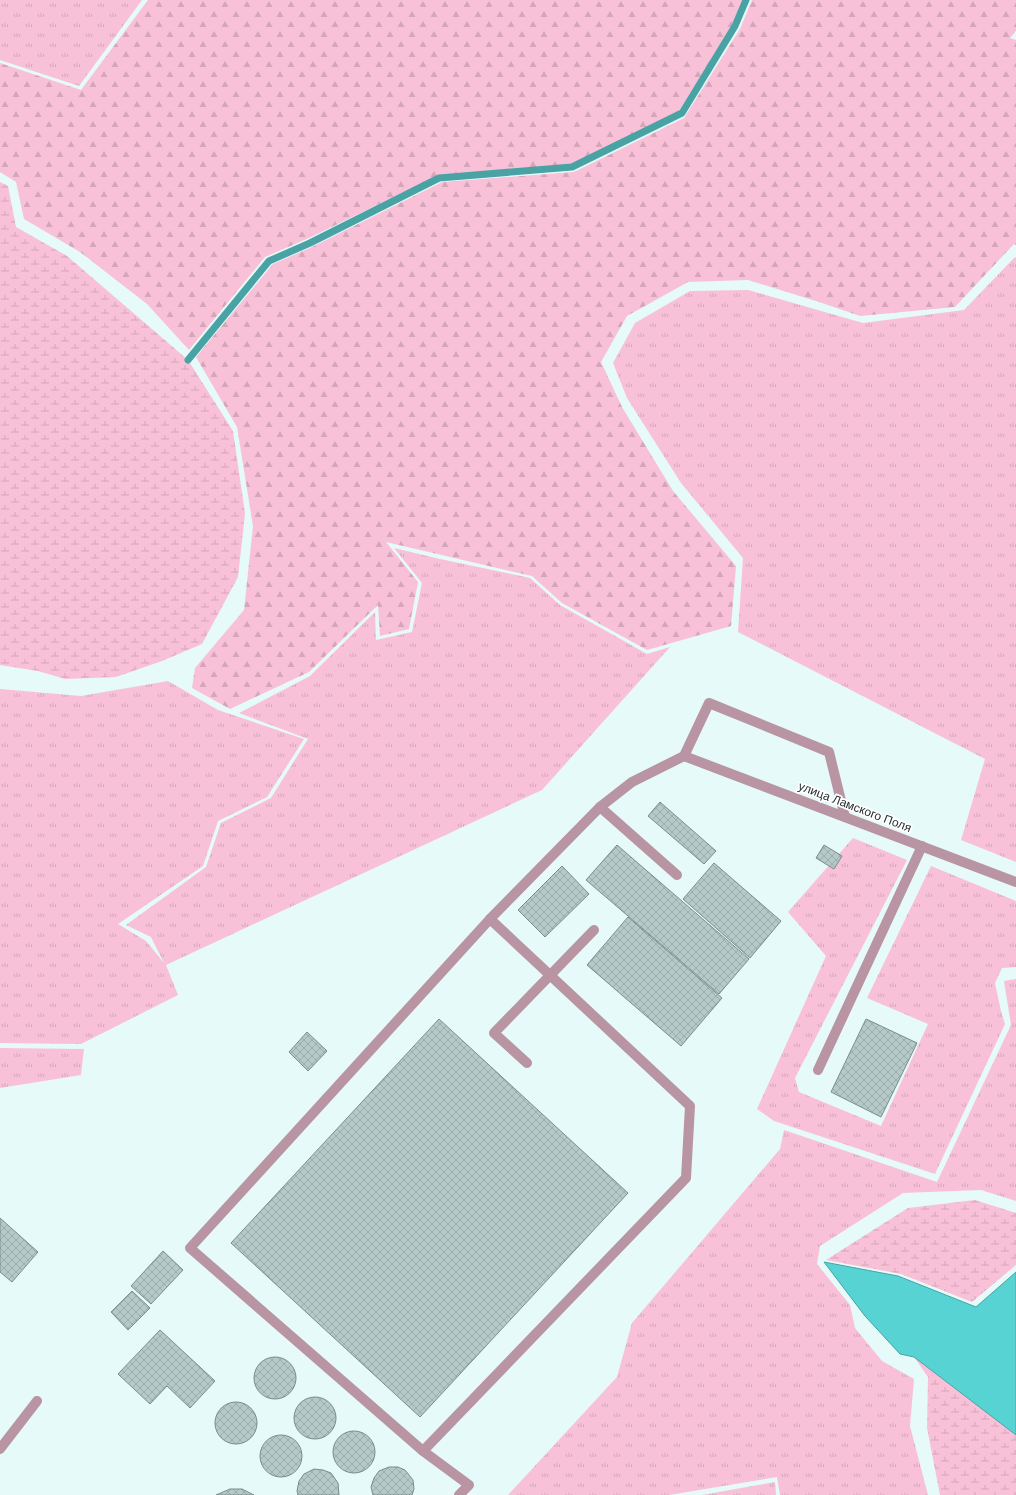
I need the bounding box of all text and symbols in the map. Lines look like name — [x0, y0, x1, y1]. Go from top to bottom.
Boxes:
street label: улица Ламского Поля — [797, 779, 913, 835]

